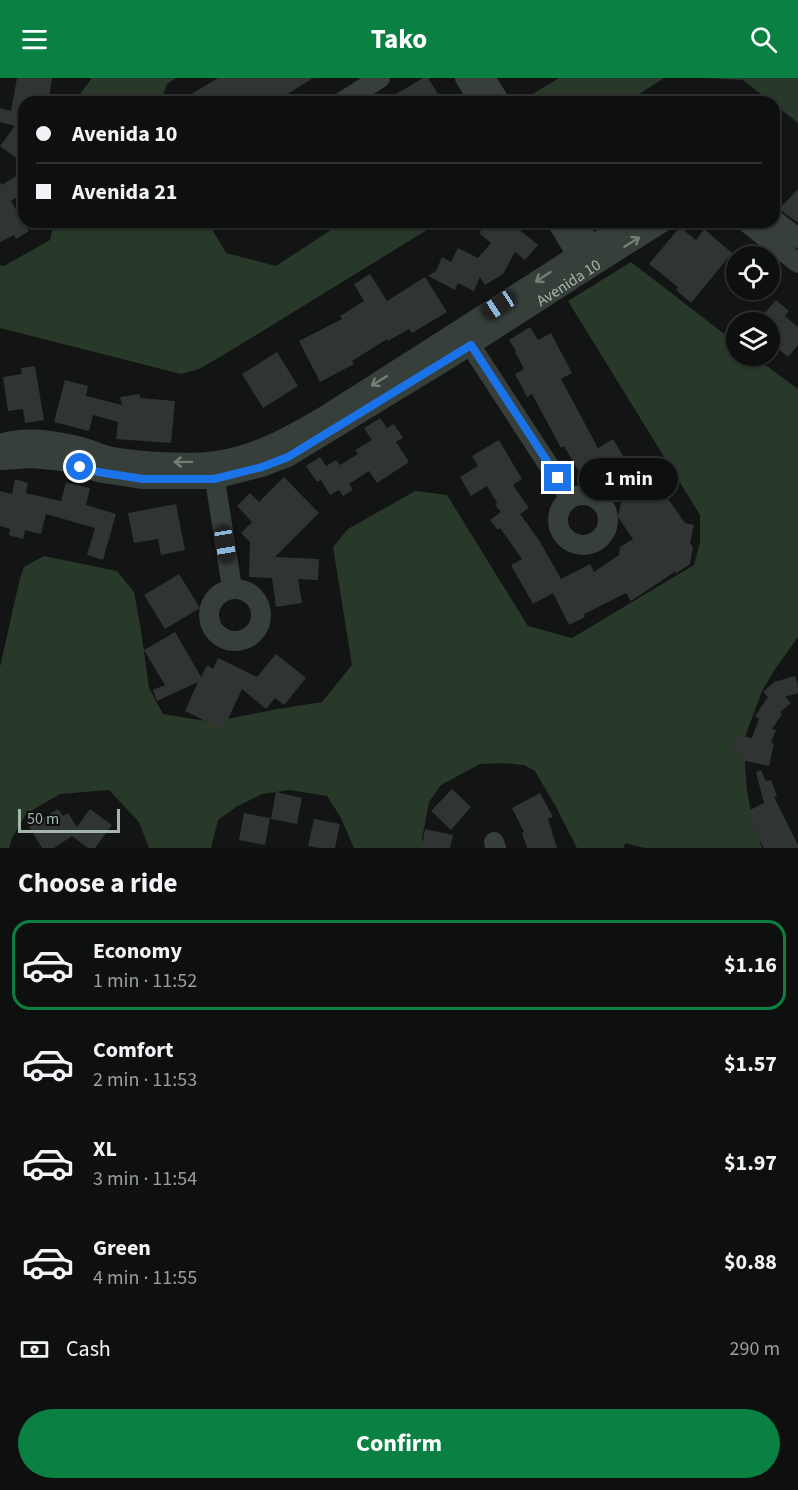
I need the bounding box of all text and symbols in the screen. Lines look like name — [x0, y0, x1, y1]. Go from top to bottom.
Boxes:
text: Tako — [371, 20, 427, 59]
icon: menu — [18, 23, 51, 56]
icon: search — [747, 23, 780, 56]
text: Avenida 10 — [72, 118, 177, 150]
text: Avenida 21 — [72, 176, 177, 208]
one-way arrow — [623, 235, 640, 247]
map controls — [726, 246, 780, 366]
button: locate — [726, 246, 780, 300]
street label: Avenida 10 — [532, 254, 605, 312]
one-way arrow — [535, 271, 552, 283]
car — [479, 288, 519, 322]
button: layers — [726, 312, 780, 366]
one-way arrow — [370, 375, 387, 388]
route start — [66, 453, 93, 480]
one-way arrow — [173, 456, 193, 468]
callout: 1 min — [579, 457, 678, 499]
route end — [544, 464, 571, 491]
text: 1 min — [604, 465, 653, 493]
car — [213, 525, 237, 563]
scale bar — [18, 806, 120, 834]
text: 50 m — [27, 808, 59, 830]
text: Choose a ride — [18, 864, 178, 903]
text: Economy — [93, 935, 182, 967]
icon: car — [21, 938, 75, 992]
text: $1.16 — [724, 949, 777, 981]
text: 1 min · 11:52 — [93, 967, 197, 995]
text: Comfort — [93, 1034, 174, 1066]
icon: car — [21, 1037, 75, 1091]
text: $1.57 — [724, 1048, 777, 1080]
text: 2 min · 11:53 — [93, 1066, 197, 1094]
text: XL — [93, 1133, 117, 1165]
icon: car — [21, 1136, 75, 1190]
text: $1.97 — [724, 1147, 777, 1179]
text: 3 min · 11:54 — [93, 1165, 197, 1193]
text: Green — [93, 1232, 151, 1264]
icon: car — [21, 1235, 75, 1289]
text: $0.88 — [724, 1246, 777, 1278]
text: 4 min · 11:55 — [93, 1264, 197, 1292]
icon: cash — [18, 1333, 51, 1366]
text: Cash — [66, 1333, 111, 1365]
text: 290 m — [730, 1335, 780, 1363]
button: Confirm — [18, 1409, 780, 1478]

